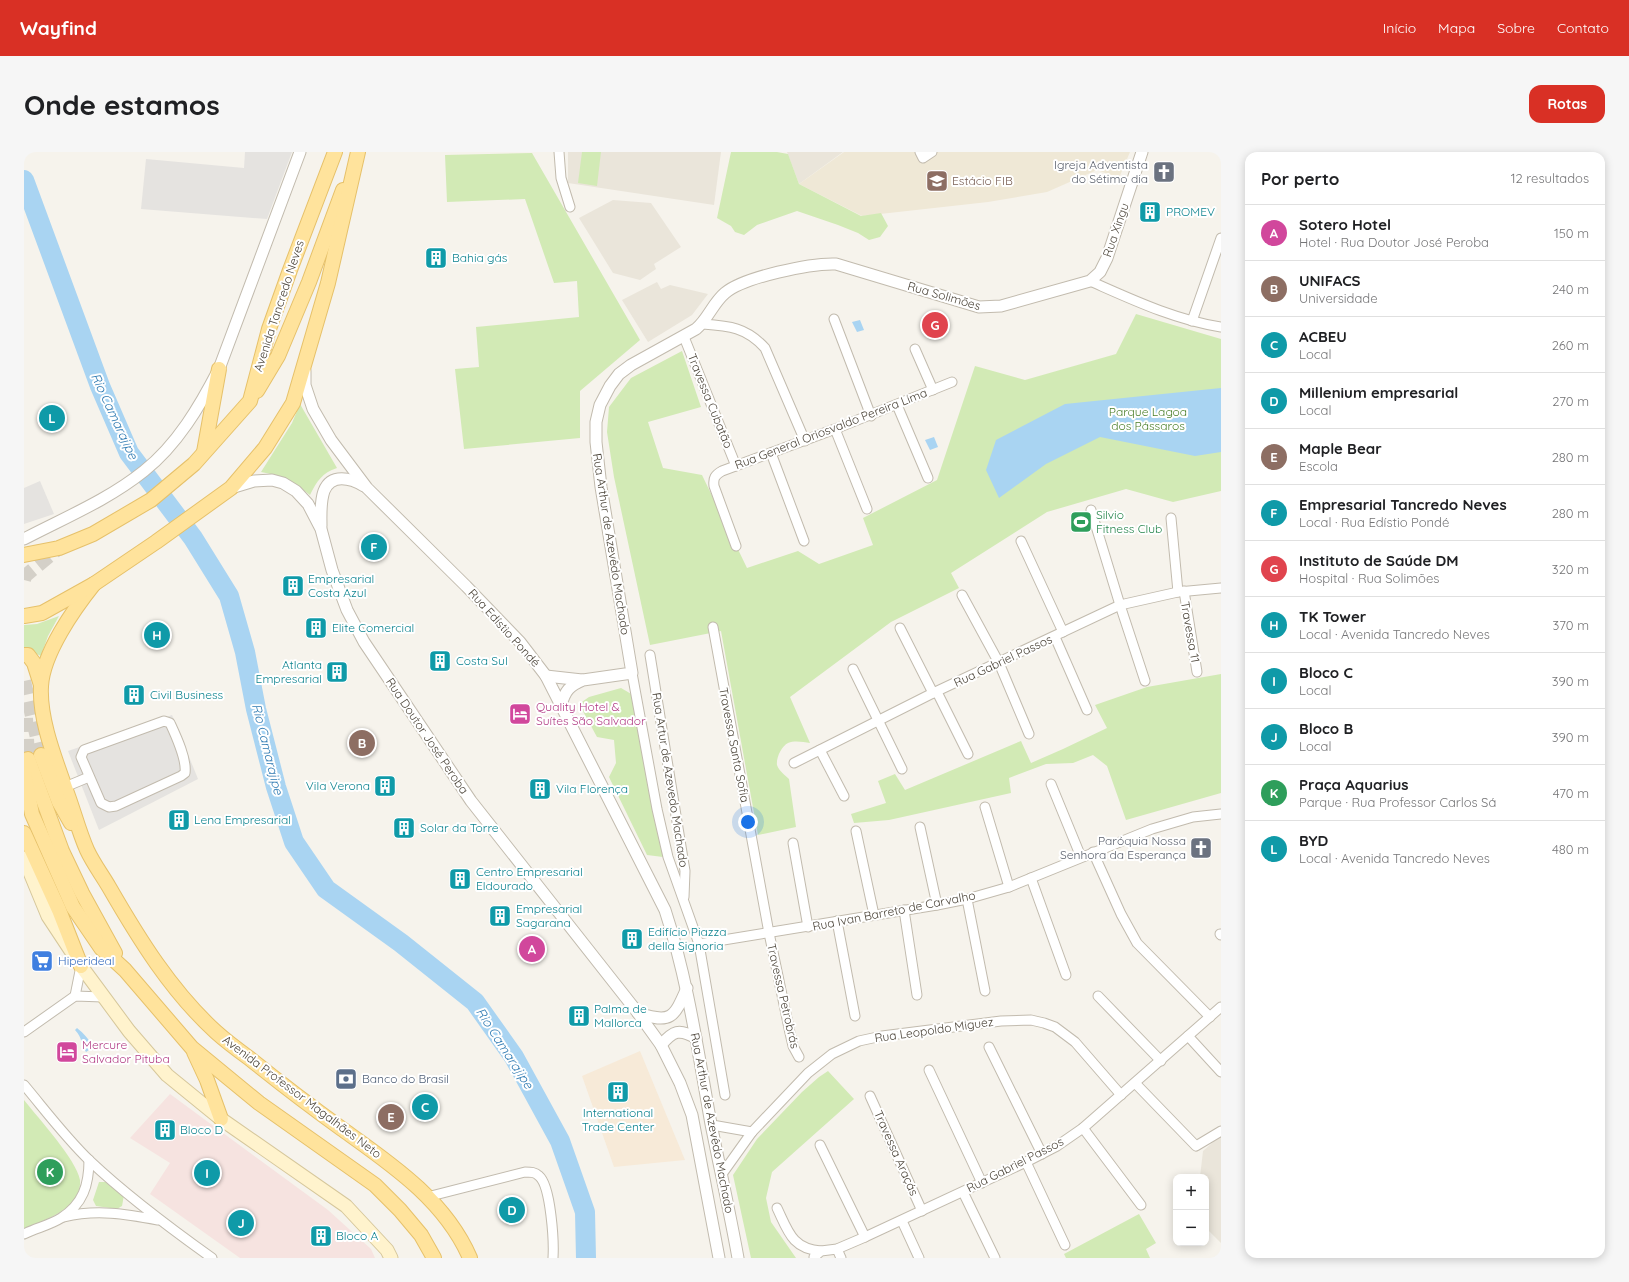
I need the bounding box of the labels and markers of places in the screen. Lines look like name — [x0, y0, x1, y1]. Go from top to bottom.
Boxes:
place label: Igreja Adventista do Sétimo dia — [1054, 157, 1148, 186]
church icon: Igreja Adventista do Sétimo dia — [1151, 159, 1177, 185]
school or university icon: Estácio FIB — [924, 168, 950, 194]
place label: Estácio FIB — [952, 173, 1013, 188]
building icon: PROMEV — [1137, 199, 1163, 225]
place label: PROMEV — [1166, 204, 1215, 219]
building icon: Bahia gás — [423, 245, 449, 271]
place label: Bahia gás — [452, 250, 508, 265]
pin: G — [922, 310, 948, 340]
pin: L — [39, 403, 65, 433]
place label: Silvio Fitness Club — [1096, 507, 1162, 536]
sports icon: Silvio Fitness Club — [1068, 509, 1094, 535]
pin: F — [361, 532, 387, 562]
place label: Empresarial Costa Azul — [308, 571, 374, 600]
building icon: Empresarial Costa Azul — [280, 573, 306, 599]
building icon: Elite Comercial — [303, 615, 329, 641]
pin: H — [144, 620, 170, 650]
place label: Elite Comercial — [332, 620, 414, 635]
building icon: Costa Sul — [427, 648, 453, 674]
place label: Costa Sul — [456, 653, 508, 668]
place label: Atlanta Empresarial — [256, 657, 322, 686]
building icon: Atlanta Empresarial — [324, 659, 350, 685]
building icon: Civil Business — [121, 682, 147, 708]
place label: Civil Business — [150, 687, 224, 702]
place label: Quality Hotel & Suítes São Salvador — [536, 699, 646, 728]
hotel icon: Quality Hotel & Suítes São Salvador — [507, 701, 533, 727]
pin: B — [349, 728, 375, 758]
building icon: Vila Verona — [372, 773, 398, 799]
building icon: Vila Florença — [527, 776, 553, 802]
place label: Vila Verona — [306, 778, 370, 793]
place label: Vila Florença — [556, 781, 628, 796]
building icon: Lena Empresarial — [166, 807, 192, 833]
place label: Lena Empresarial — [194, 812, 291, 827]
building icon: Solar da Torre — [391, 815, 417, 841]
place label: Solar da Torre — [420, 820, 499, 835]
place label: Paróquia Nossa Senhora da Esperança — [1060, 833, 1186, 862]
church icon: Paróquia Nossa Senhora da Esperança — [1188, 835, 1214, 861]
place label: Centro Empresarial Eldourado — [476, 864, 583, 893]
building icon: Centro Empresarial Eldourado — [447, 866, 473, 892]
place label: Empresarial Sagarana — [516, 901, 582, 930]
building icon: Empresarial Sagarana — [487, 903, 513, 929]
place label: Edifício Piazza della Signoria — [648, 924, 727, 953]
building icon: Edifício Piazza della Signoria — [619, 926, 645, 952]
pin: A — [519, 934, 545, 964]
supermarket icon: Hiperideal — [29, 948, 55, 974]
place label: Hiperideal — [58, 953, 115, 968]
place label: Palma de Mallorca — [594, 1001, 647, 1030]
building icon: Palma de Mallorca — [566, 1003, 592, 1029]
place label: Mercure Salvador Pituba — [82, 1037, 170, 1066]
hotel icon: Mercure Salvador Pituba — [54, 1039, 80, 1065]
bank icon: Banco do Brasil — [333, 1066, 359, 1092]
place label: Banco do Brasil — [362, 1071, 449, 1086]
building icon: International Trade Center — [605, 1079, 631, 1105]
pin: C — [412, 1092, 438, 1122]
pin: E — [378, 1102, 404, 1132]
place label: International Trade Center — [582, 1105, 655, 1134]
building icon: Bloco D — [152, 1117, 178, 1143]
place label: Bloco D — [180, 1122, 223, 1137]
pin: K — [37, 1157, 63, 1187]
pin: I — [194, 1158, 220, 1188]
pin: D — [499, 1195, 525, 1225]
pin: J — [228, 1208, 254, 1238]
building icon: Bloco A — [308, 1223, 334, 1249]
place label: Bloco A — [336, 1228, 378, 1243]

